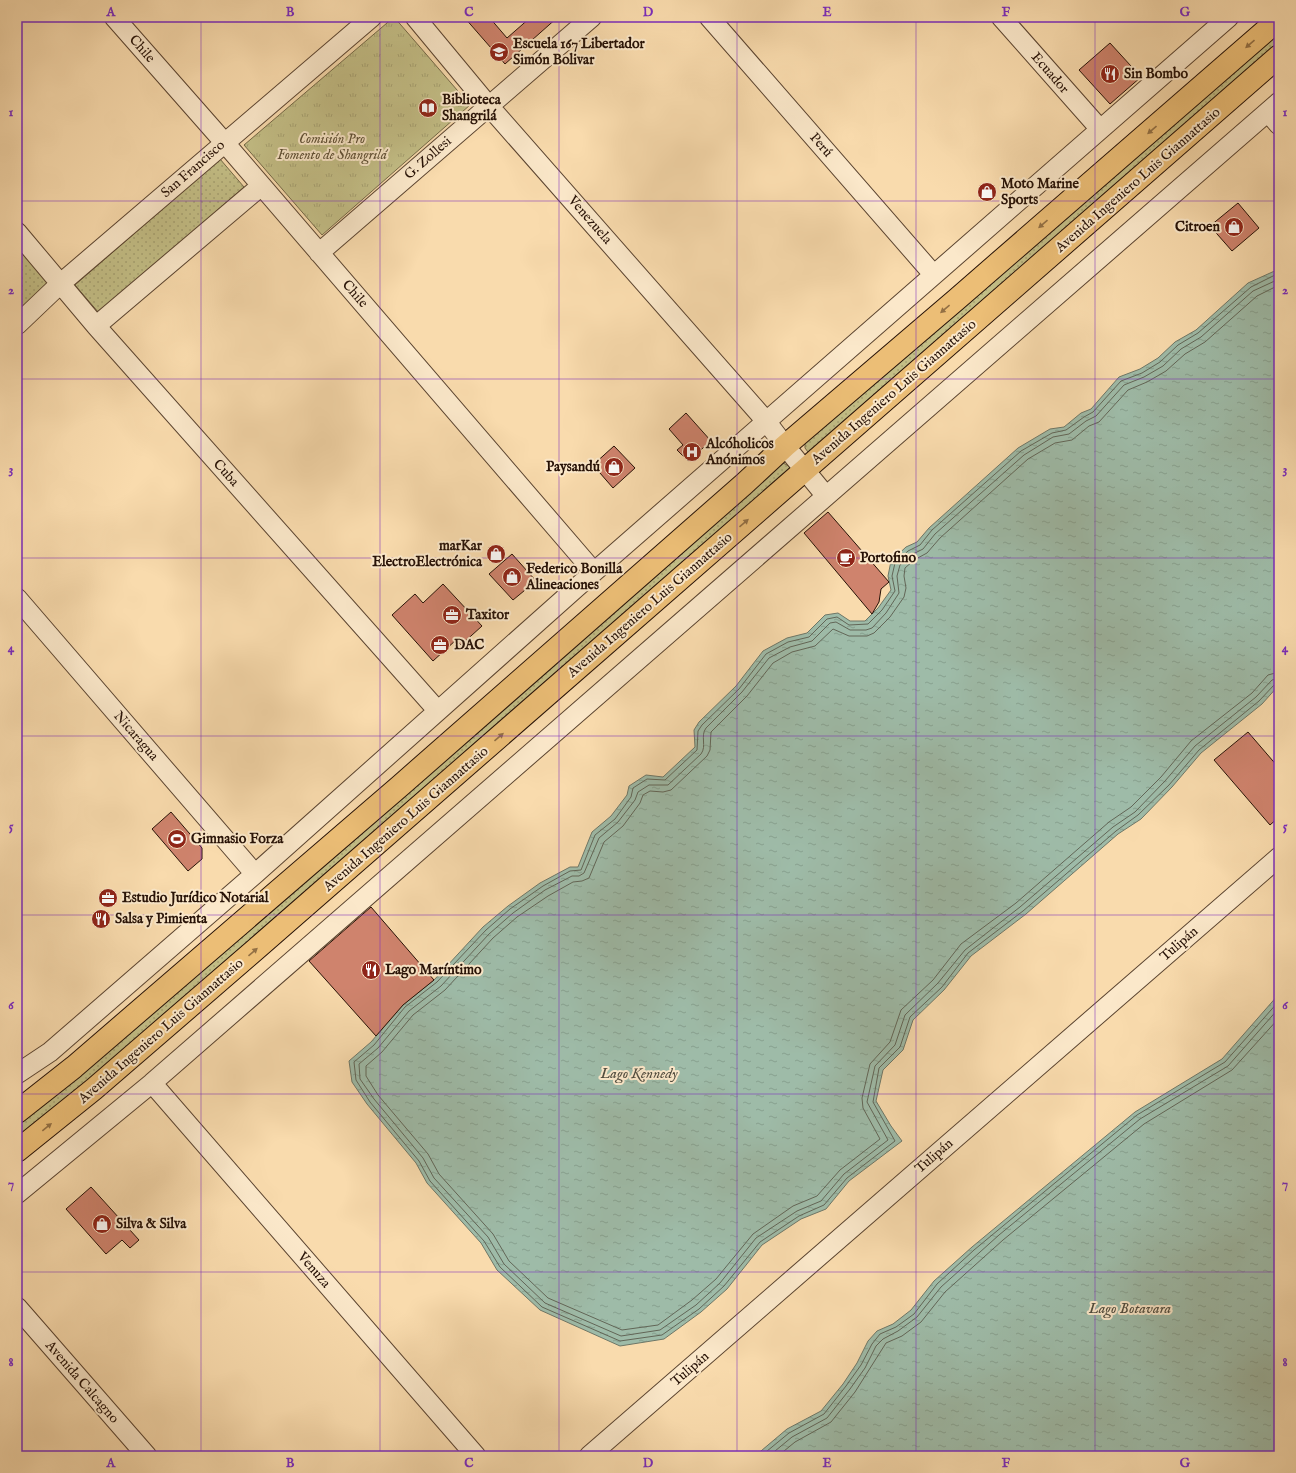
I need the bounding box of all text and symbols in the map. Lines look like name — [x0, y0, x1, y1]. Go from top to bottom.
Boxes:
text: A — [106, 4, 117, 21]
text: B — [286, 4, 295, 21]
text: C — [464, 4, 474, 21]
text: D — [643, 4, 654, 21]
text: E — [822, 4, 832, 21]
text: F — [1002, 4, 1011, 21]
text: G — [1180, 4, 1191, 21]
street label: Chile — [125, 31, 159, 67]
place label: Escuela 167 Libertador Simón Bolivar — [513, 35, 646, 69]
one-way arrow — [1244, 40, 1255, 49]
school or university icon: Escuela 167 Libertador Simón Bolivar — [488, 41, 510, 63]
street label: Ecuador — [1027, 49, 1073, 97]
restaurant icon: Sin Bombo — [1099, 63, 1121, 85]
place label: Sin Bombo — [1124, 65, 1188, 83]
place label: Biblioteca Shangrilá — [442, 91, 502, 125]
library icon: Biblioteca Shangrilá — [417, 97, 439, 119]
street label: Avenida Ingeniero Luis Giannattasio — [1051, 103, 1225, 257]
text: 1 — [9, 104, 14, 121]
text: 1 — [1283, 104, 1288, 121]
one-way arrow — [1146, 125, 1157, 134]
street label: Perú — [805, 129, 837, 161]
park label: Comisión Pro Fomento de Shangrilá — [277, 130, 389, 165]
street label: G. Zollesi — [401, 132, 456, 183]
street label: San Francisco — [157, 136, 229, 202]
place label: Moto Marine Sports — [1001, 175, 1079, 209]
shop icon: Moto Marine Sports — [976, 181, 998, 203]
street label: Venezuela — [563, 191, 617, 249]
shop icon: Citroen — [1223, 216, 1245, 238]
place label: Citroen — [1175, 218, 1221, 236]
one-way arrow — [1038, 220, 1048, 229]
street label: Chile — [338, 276, 372, 312]
text: 2 — [8, 282, 14, 299]
text: 2 — [1282, 282, 1288, 299]
one-way arrow — [940, 305, 950, 314]
street label: Avenida Ingeniero Luis Giannattasio — [807, 315, 981, 469]
place label: Alcóholicos Anónimos — [705, 435, 774, 469]
hospital icon: Alcóholicos Anónimos — [681, 441, 703, 463]
street label: Cuba — [209, 456, 244, 491]
shop icon: Paysandú — [603, 456, 625, 478]
place label: Paysandú — [546, 458, 601, 476]
text: 3 — [9, 461, 14, 478]
text: 3 — [1283, 461, 1288, 478]
one-way arrow — [739, 518, 749, 528]
street label: Avenida Ingeniero Luis Giannattasio — [563, 528, 737, 682]
place label: marKar ElectroElectrónica — [372, 537, 483, 571]
shop icon: marKar ElectroElectrónica — [485, 543, 507, 565]
cafe icon: Portofino — [835, 547, 857, 569]
place label: Portofino — [860, 549, 916, 567]
place label: Federico Bonilla Alineaciones — [525, 560, 623, 594]
shop icon: Federico Bonilla Alineaciones — [501, 566, 523, 588]
office icon: Taxitor — [441, 604, 463, 626]
place label: Taxitor — [465, 606, 510, 624]
office icon: DAC — [429, 634, 451, 656]
place label: DAC — [454, 636, 484, 654]
text: 4 — [8, 640, 15, 657]
text: 4 — [1282, 640, 1289, 657]
street label: Nicaragua — [110, 708, 163, 765]
one-way arrow — [493, 733, 504, 742]
street label: Avenida Ingeniero Luis Giannattasio — [319, 742, 493, 896]
text: 5 — [9, 818, 14, 835]
text: 5 — [1283, 818, 1288, 835]
sports icon: Gimnasio Forza — [166, 828, 188, 850]
place label: Gimnasio Forza — [191, 830, 284, 848]
office icon: Estudio Jurídico Notarial — [97, 887, 119, 909]
place label: Estudio Jurídico Notarial — [122, 889, 270, 907]
restaurant icon: Salsa y Pimienta — [90, 908, 112, 930]
place label: Salsa y Pimienta — [115, 910, 208, 928]
street label: Tulipán — [1156, 922, 1202, 966]
one-way arrow — [248, 947, 258, 956]
street label: Avenida Ingeniero Luis Giannattasio — [74, 954, 248, 1108]
restaurant icon: Lago Maríntimo — [360, 959, 382, 981]
place label: Lago Maríntimo — [385, 961, 482, 979]
text: 6 — [8, 997, 14, 1014]
text: 6 — [1282, 997, 1288, 1014]
water label: Lago Kennedy — [599, 1064, 678, 1084]
one-way arrow — [42, 1122, 53, 1131]
street label: Tulipán — [911, 1134, 957, 1178]
text: 7 — [8, 1176, 14, 1193]
text: 7 — [1282, 1176, 1288, 1193]
shop icon: Silva & Silva — [91, 1213, 113, 1235]
place label: Silva & Silva — [116, 1215, 187, 1233]
street label: Venuza — [293, 1247, 335, 1292]
water label: Lago Botavara — [1088, 1299, 1172, 1319]
street label: Avenida Calcagno — [40, 1336, 123, 1427]
street label: Tulipán — [667, 1347, 713, 1391]
text: 8 — [8, 1354, 14, 1371]
text: 8 — [1282, 1354, 1288, 1371]
text: A — [106, 1455, 117, 1472]
text: B — [286, 1455, 295, 1472]
text: C — [464, 1455, 474, 1472]
text: D — [643, 1455, 654, 1472]
text: E — [822, 1455, 832, 1472]
text: F — [1002, 1455, 1011, 1472]
text: G — [1180, 1455, 1191, 1472]

